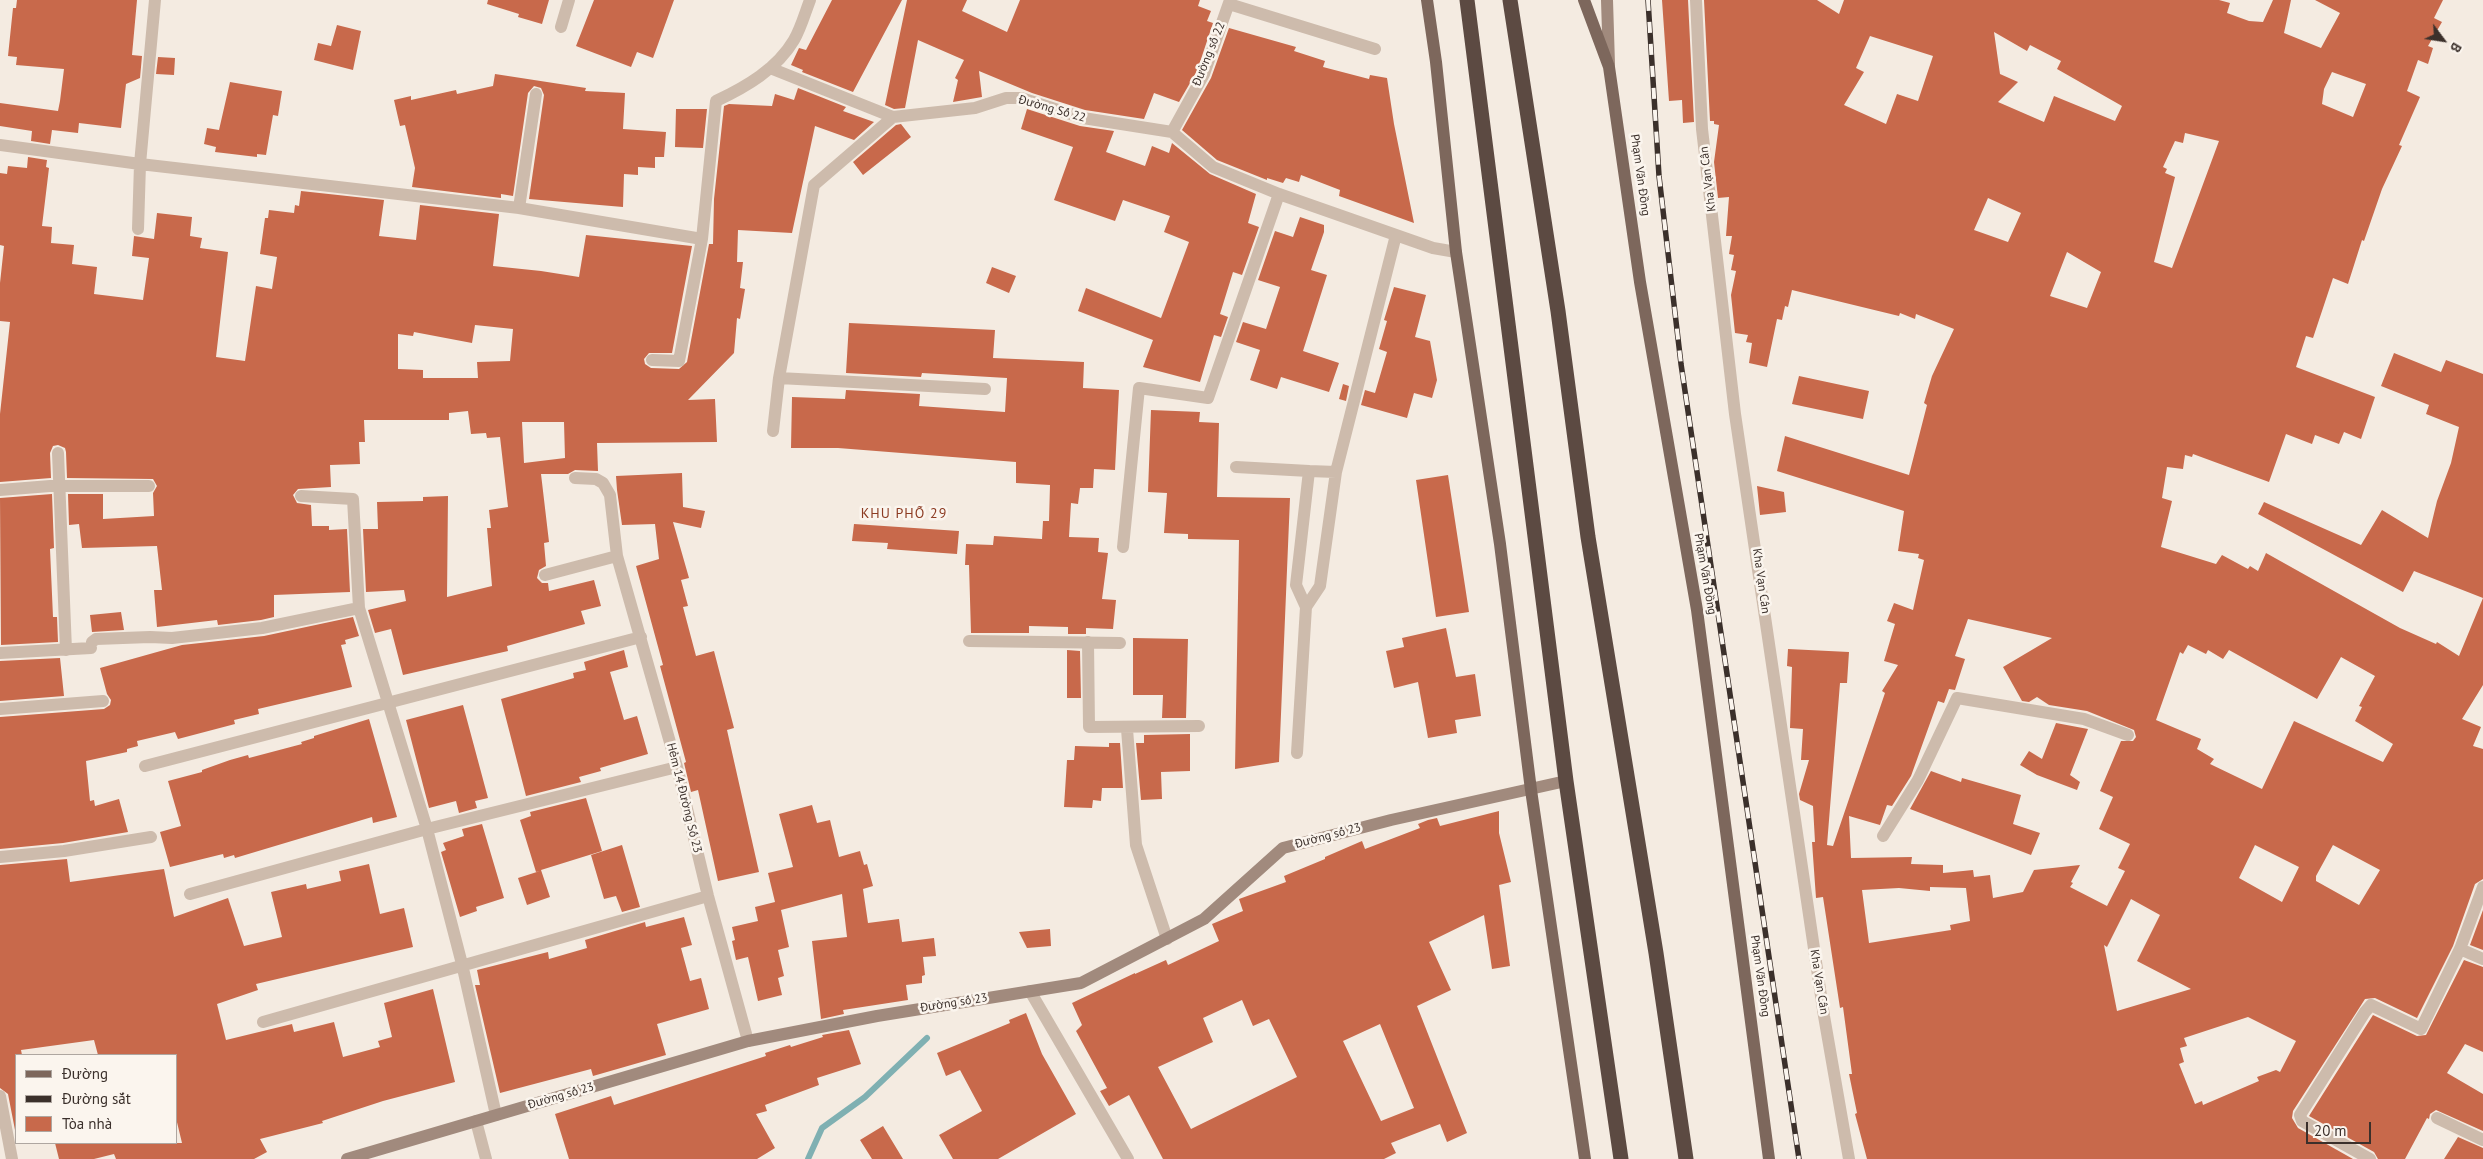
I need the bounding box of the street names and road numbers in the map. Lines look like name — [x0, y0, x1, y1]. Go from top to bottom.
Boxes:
street label: Đường số 22 — [1190, 20, 1228, 88]
street label: Đường Số 22 — [1017, 93, 1087, 125]
street label: Phạm Văn Đồng — [1627, 133, 1653, 217]
street label: Kha Vạn Cân — [1697, 146, 1719, 212]
street label: Phạm Văn Đồng — [1691, 532, 1719, 616]
street label: Kha Vạn Cân — [1749, 547, 1773, 615]
street label: Hẻm 14 Đường Số 23 — [663, 741, 705, 855]
street label: Đường số 23 — [1293, 820, 1363, 852]
street label: Phạm Văn Đồng — [1747, 934, 1773, 1018]
street label: Kha Vạn Cân — [1807, 948, 1831, 1016]
street label: Đường số 23 — [919, 991, 989, 1015]
street label: Đường số 23 — [526, 1080, 596, 1112]

